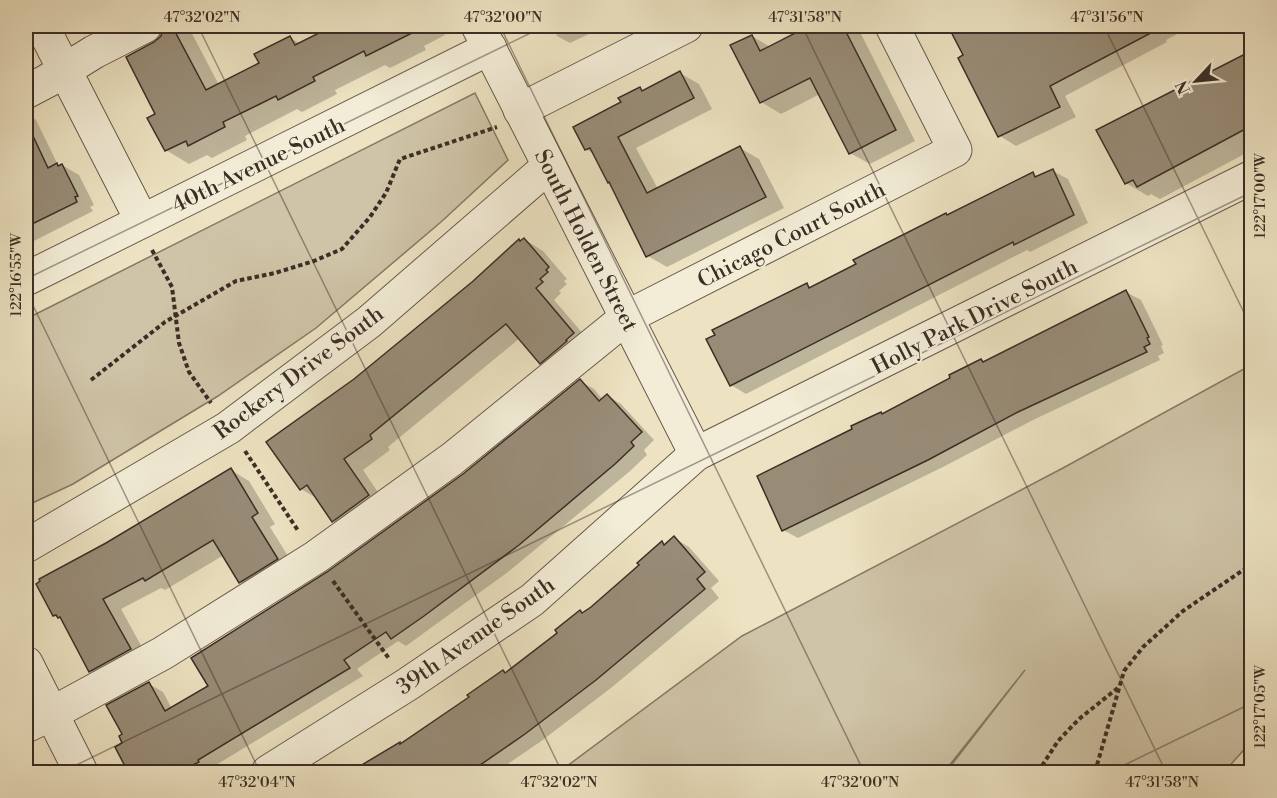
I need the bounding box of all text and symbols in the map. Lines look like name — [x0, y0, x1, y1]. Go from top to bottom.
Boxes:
text: 47°32'02"N — [164, 8, 240, 27]
text: 47°32'00"N — [464, 8, 542, 27]
text: 47°31'58"N — [768, 8, 842, 27]
text: 47°31'56"N — [1070, 8, 1144, 27]
north arrow — [1166, 51, 1226, 111]
text: N — [1172, 77, 1195, 97]
street label: 40th Avenue South — [168, 112, 350, 219]
street label: South Holden Street — [528, 145, 643, 336]
text: 122°17'00"W — [1251, 153, 1270, 239]
street label: Chicago Court South — [693, 176, 890, 294]
text: 122°16'55"W — [7, 233, 26, 317]
street label: Holly Park Drive South — [867, 254, 1082, 381]
street label: Rockery Drive South — [209, 301, 389, 446]
street label: 39th Avenue South — [392, 572, 560, 701]
text: 122°17'05"W — [1251, 665, 1270, 749]
text: 47°32'04"N — [218, 773, 296, 792]
text: 47°32'02"N — [521, 773, 597, 792]
text: 47°32'00"N — [821, 773, 899, 792]
text: 47°31'58"N — [1125, 773, 1199, 792]

